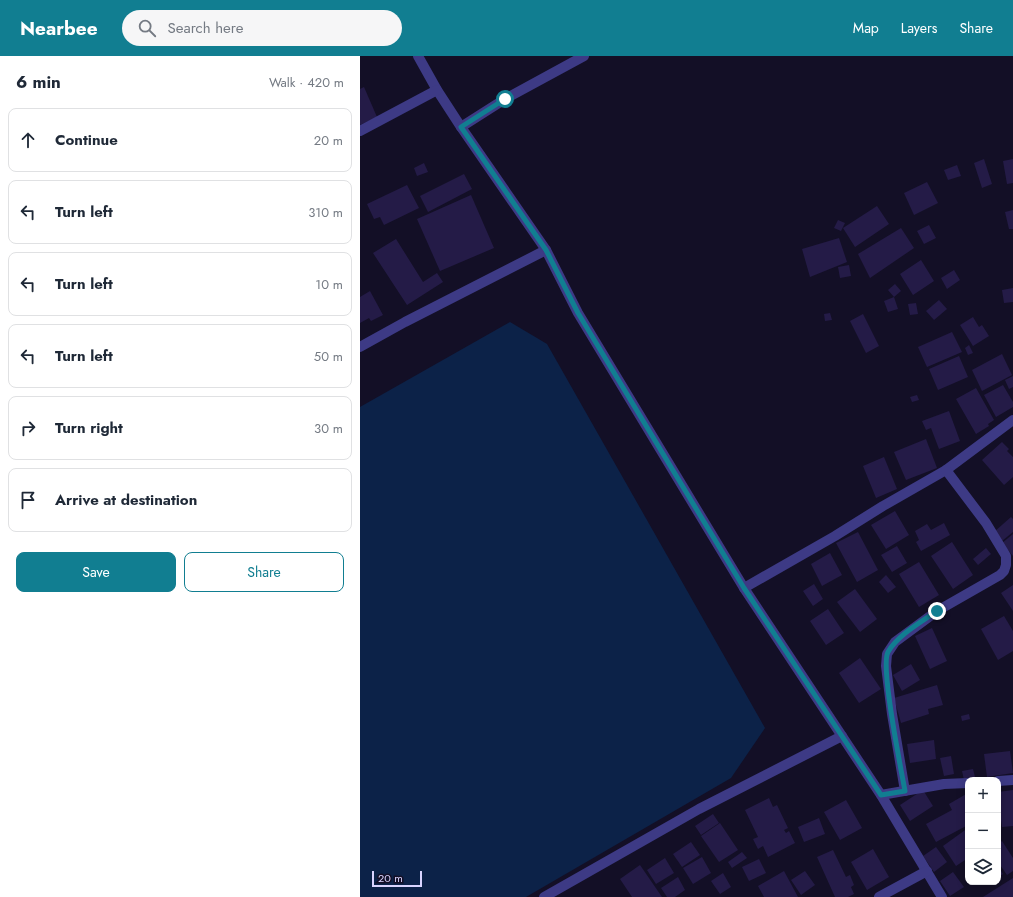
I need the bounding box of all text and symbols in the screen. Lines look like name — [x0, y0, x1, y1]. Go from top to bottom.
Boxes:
search box — [122, 10, 402, 46]
text: Nearbee — [20, 15, 98, 42]
icon: search — [136, 17, 158, 39]
text: Search here — [168, 17, 243, 39]
text: Map — [853, 18, 879, 38]
text: Layers — [901, 18, 937, 38]
text: Share — [959, 18, 993, 38]
text: 6 min — [16, 70, 61, 94]
text: Walk · 420 m — [269, 73, 344, 92]
route start — [496, 90, 514, 108]
icon: ahead — [17, 129, 39, 151]
text: Continue — [55, 129, 118, 151]
text: 20 m — [314, 131, 343, 150]
icon: left — [17, 201, 39, 223]
text: Turn left — [55, 201, 113, 223]
text: 310 m — [308, 203, 343, 222]
icon: left — [17, 273, 39, 295]
text: Turn left — [55, 273, 113, 295]
text: 10 m — [315, 275, 343, 294]
icon: left — [17, 345, 39, 367]
text: Turn left — [55, 345, 113, 367]
text: 50 m — [314, 347, 343, 366]
icon: right — [17, 417, 39, 439]
text: Turn right — [55, 417, 123, 439]
text: 30 m — [314, 419, 343, 438]
icon: arrive — [17, 489, 39, 511]
text: Arrive at destination — [55, 489, 197, 511]
button: Save — [16, 552, 176, 592]
button: Share — [184, 552, 344, 592]
route end — [928, 602, 946, 620]
map controls — [965, 777, 1001, 885]
button: + — [965, 777, 1001, 813]
button: − — [965, 813, 1001, 849]
button: layers — [965, 849, 1001, 885]
scale bar — [372, 869, 422, 888]
text: 20 m — [378, 870, 403, 886]

